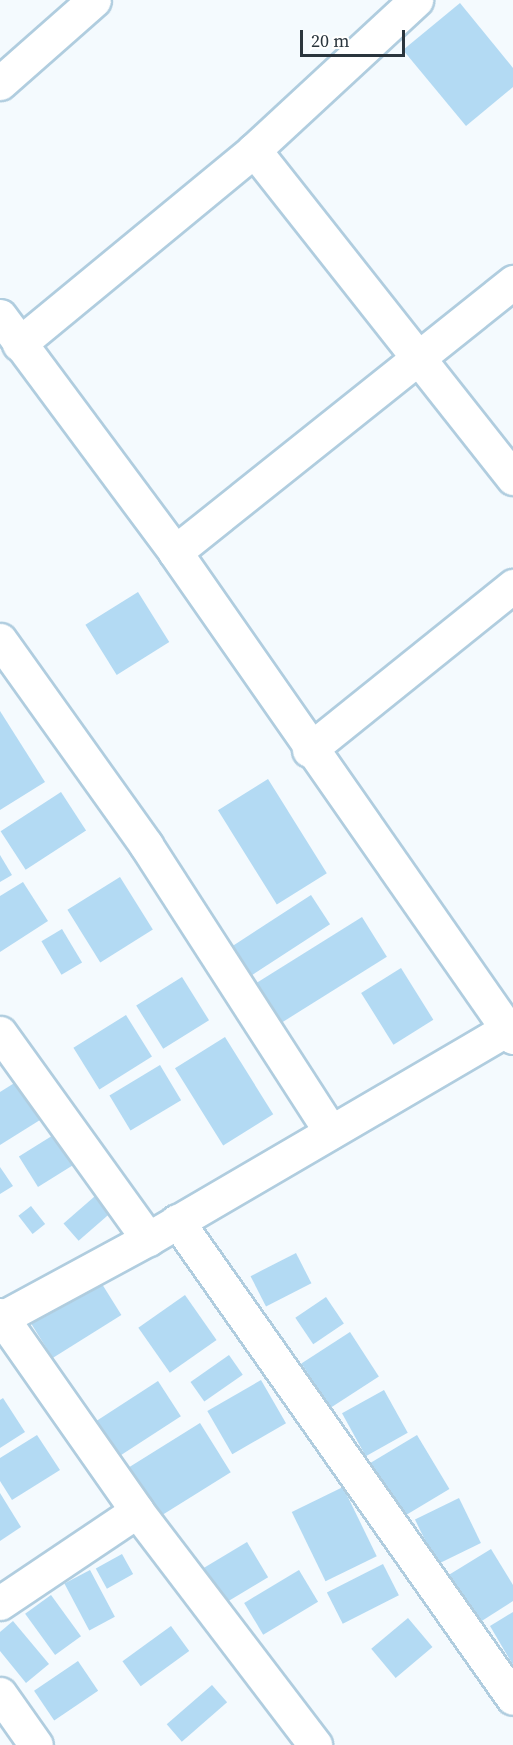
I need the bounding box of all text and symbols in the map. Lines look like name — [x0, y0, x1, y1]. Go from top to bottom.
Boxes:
scale bar — [303, 18, 408, 56]
text: 20 m — [311, 28, 349, 53]

